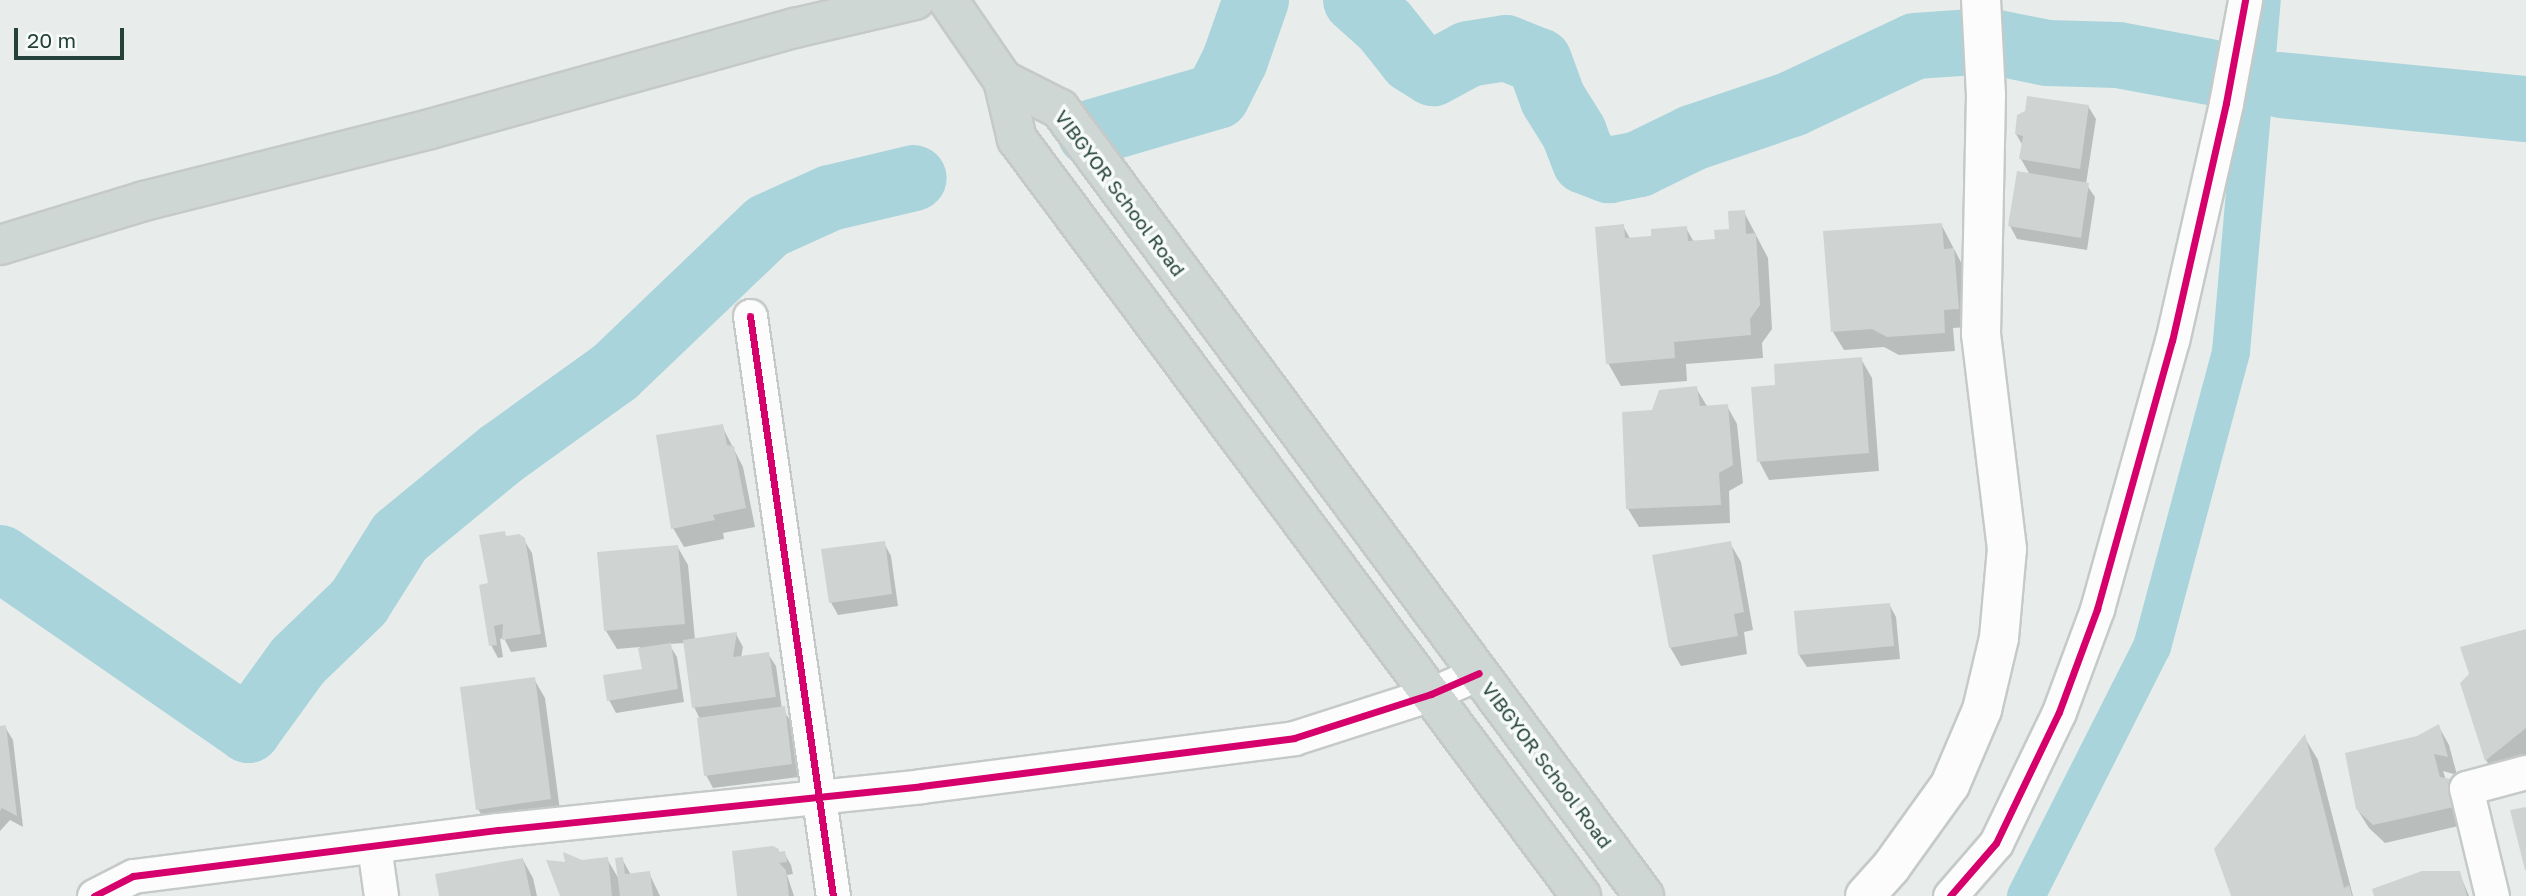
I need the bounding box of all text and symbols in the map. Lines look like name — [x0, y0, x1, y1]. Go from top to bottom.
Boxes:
scale bar — [18, 14, 128, 58]
text: 20 m — [27, 27, 76, 53]
street label: VIBGYOR School Road — [1050, 106, 1190, 280]
street label: VIBGYOR School Road — [1477, 678, 1617, 852]

